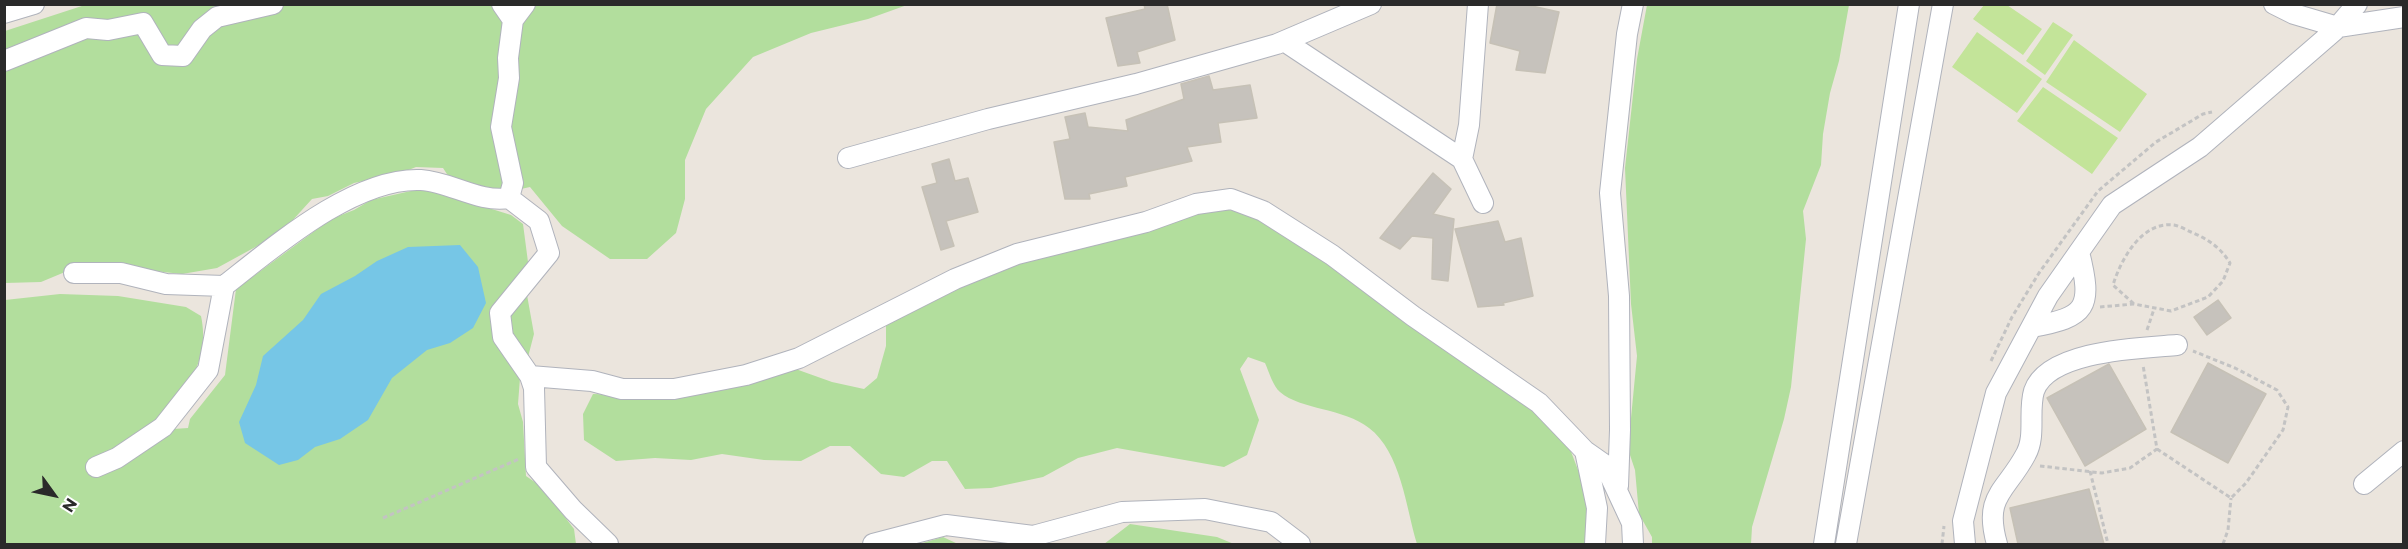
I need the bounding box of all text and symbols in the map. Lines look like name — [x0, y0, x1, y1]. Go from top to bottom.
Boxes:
north arrow — [24, 465, 84, 525]
text: N — [58, 494, 81, 516]

